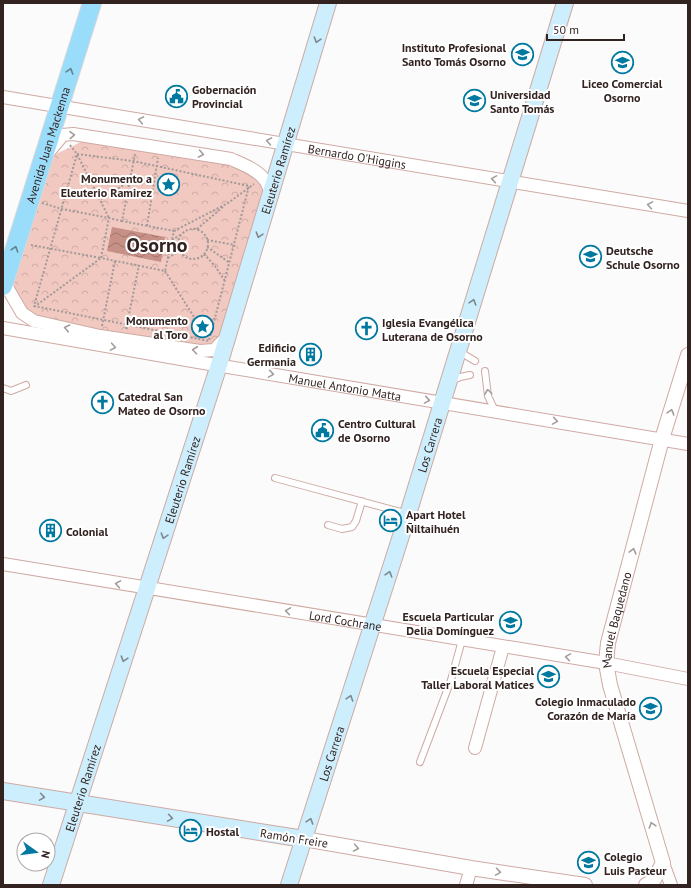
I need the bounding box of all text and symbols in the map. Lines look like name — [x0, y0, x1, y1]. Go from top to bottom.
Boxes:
scale bar — [547, 16, 624, 42]
text: 50 m — [553, 22, 579, 37]
one-way arrow — [313, 37, 322, 44]
place label: Instituto Profesional Santo Tomás Osorno — [402, 40, 507, 69]
school or university icon: Instituto Profesional Santo Tomás Osorno — [509, 41, 535, 67]
school or university icon: Liceo Comercial Osorno — [609, 49, 635, 75]
one-way arrow — [66, 68, 74, 75]
place label: Liceo Comercial Osorno — [582, 76, 663, 105]
place label: Gobernación Provincial — [192, 82, 256, 111]
public building icon: Gobernación Provincial — [164, 83, 190, 109]
street label: Avenida Juan Mackenna — [22, 85, 73, 205]
place label: Universidad Santo Tomás — [490, 87, 554, 116]
school or university icon: Universidad Santo Tomás — [461, 88, 487, 114]
one-way arrow — [138, 116, 144, 125]
street label: Eleuterio Ramírez — [257, 124, 298, 216]
one-way arrow — [69, 130, 75, 139]
one-way arrow — [266, 137, 272, 146]
street label: Bernardo O'Higgins — [307, 140, 407, 171]
one-way arrow — [198, 149, 204, 158]
place label: Monumento a Eleuterio Ramirez — [61, 171, 153, 200]
place icon: Monumento a Eleuterio Ramirez — [155, 172, 181, 198]
one-way arrow — [491, 175, 497, 184]
one-way arrow — [646, 201, 653, 210]
one-way arrow — [255, 231, 264, 238]
district label: Osorno — [126, 232, 188, 258]
place label: Deutsche Schule Osorno — [606, 243, 680, 272]
school or university icon: Deutsche Schule Osorno — [578, 244, 604, 270]
one-way arrow — [10, 245, 19, 252]
one-way arrow — [468, 299, 477, 306]
place label: Monumento al Toro — [126, 313, 189, 342]
place icon: Monumento al Toro — [190, 314, 216, 340]
place label: Iglesia Evangélica Luterana de Osorno — [382, 315, 483, 344]
church icon: Iglesia Evangélica Luterana de Osorno — [354, 316, 380, 342]
one-way arrow — [64, 325, 70, 333]
place label: Edificio Germania — [247, 340, 297, 369]
building icon: Edificio Germania — [298, 341, 324, 367]
one-way arrow — [110, 343, 116, 351]
one-way arrow — [192, 346, 198, 355]
one-way arrow — [268, 369, 274, 378]
street label: Manuel Antonio Matta — [288, 370, 402, 403]
place label: Catedral San Mateo de Osorno — [118, 389, 206, 418]
one-way arrow — [484, 389, 493, 395]
church icon: Catedral San Mateo de Osorno — [89, 390, 115, 416]
one-way arrow — [424, 395, 430, 404]
one-way arrow — [666, 409, 675, 416]
street label: Los Carrera — [414, 415, 445, 474]
place label: Centro Cultural de Osorno — [338, 416, 416, 445]
one-way arrow — [552, 416, 558, 425]
public building icon: Centro Cultural de Osorno — [309, 417, 335, 443]
street label: Eleuterio Ramírez — [161, 434, 203, 525]
place label: Apart Hotel Ñiltaihuén — [406, 507, 466, 536]
hotel icon: Apart Hotel Ñiltaihuén — [377, 508, 403, 534]
building icon: Colonial — [38, 518, 64, 544]
place label: Colonial — [66, 524, 108, 539]
one-way arrow — [160, 532, 168, 539]
one-way arrow — [628, 548, 636, 554]
one-way arrow — [384, 570, 393, 577]
street label: Manuel Baquedano — [598, 570, 634, 669]
one-way arrow — [115, 580, 121, 588]
one-way arrow — [284, 607, 291, 616]
street label: Lord Cochrane — [308, 607, 383, 634]
place label: Escuela Particular Delia Domínguez — [403, 609, 495, 638]
school or university icon: Escuela Particular Delia Domínguez — [497, 610, 523, 636]
one-way arrow — [565, 653, 571, 662]
one-way arrow — [120, 656, 128, 663]
place label: Escuela Especial Taller Laboral Matices — [421, 663, 534, 692]
school or university icon: Escuela Especial Taller Laboral Matices — [536, 664, 562, 690]
one-way arrow — [345, 694, 354, 701]
place label: Colegio Inmaculado Corazón de María — [535, 694, 637, 723]
school or university icon: Colegio Inmaculado Corazón de María — [638, 695, 664, 721]
street label: Los Carrera — [315, 724, 347, 783]
street label: Eleuterio Ramírez — [61, 742, 103, 834]
one-way arrow — [38, 792, 45, 801]
one-way arrow — [167, 813, 173, 822]
hotel icon: Hostal — [177, 818, 203, 844]
one-way arrow — [305, 818, 314, 825]
one-way arrow — [648, 822, 657, 829]
place label: Hostal — [206, 824, 239, 839]
street label: Ramón Freire — [259, 825, 329, 851]
north arrow — [16, 832, 56, 872]
one-way arrow — [353, 843, 360, 852]
text: N — [38, 849, 53, 860]
place label: Colegio Luis Pasteur — [604, 849, 667, 878]
school or university icon: Colegio Luis Pasteur — [575, 850, 601, 876]
one-way arrow — [495, 867, 502, 876]

